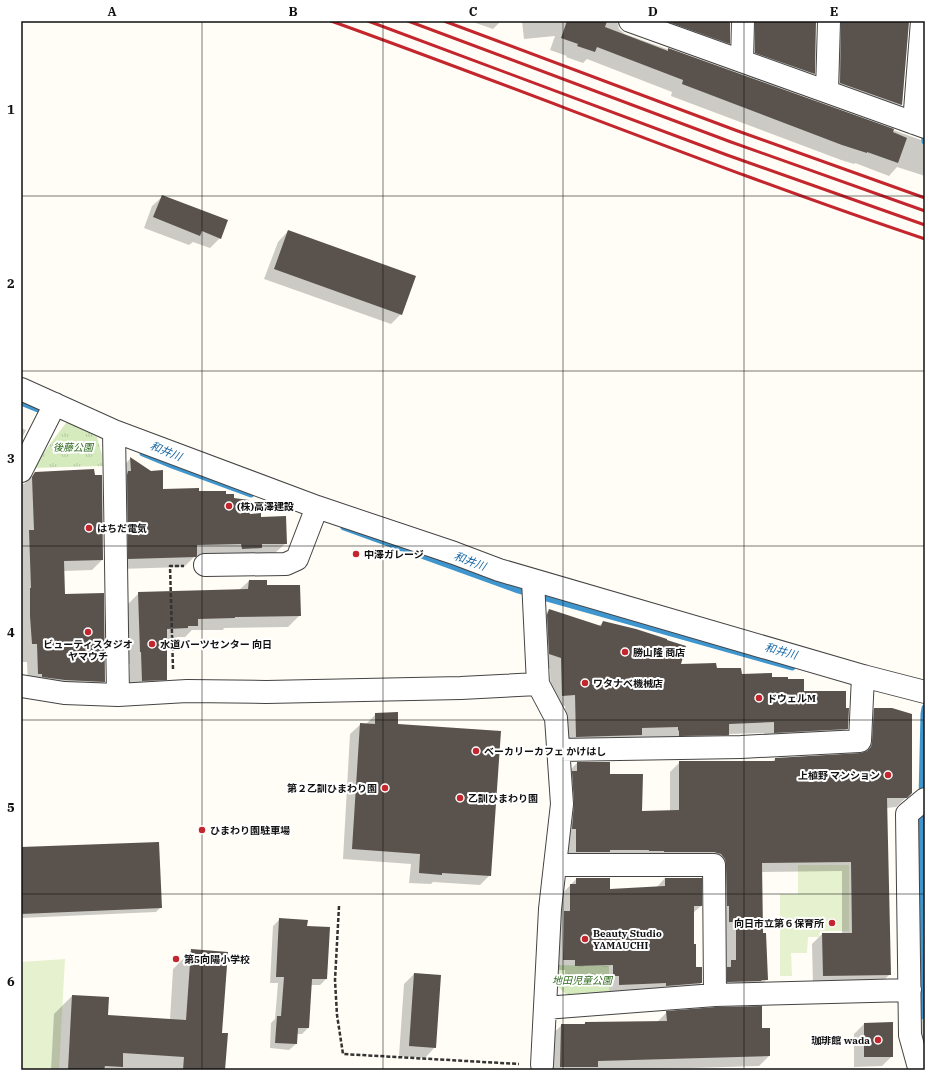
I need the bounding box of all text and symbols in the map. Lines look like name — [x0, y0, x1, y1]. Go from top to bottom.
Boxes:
text: A — [107, 3, 117, 20]
text: B — [288, 3, 298, 20]
text: C — [469, 3, 478, 20]
text: D — [648, 3, 658, 20]
text: E — [830, 3, 838, 20]
text: 1 — [7, 101, 15, 118]
text: 2 — [7, 275, 15, 292]
water label: 和井川 — [148, 438, 185, 464]
park label: 後藤公園 — [53, 441, 95, 454]
text: 3 — [7, 450, 15, 467]
place label: (株)高澤建設 — [237, 500, 294, 513]
marker: (株)高澤建設 — [224, 501, 234, 511]
place label: はちだ電気 — [97, 522, 147, 535]
marker: はちだ電気 — [84, 523, 94, 533]
place label: 中澤ガレージ — [364, 548, 424, 561]
marker: 中澤ガレージ — [351, 549, 361, 559]
water label: 和井川 — [452, 549, 489, 574]
text: 4 — [7, 624, 15, 641]
marker: ビューティスタジオ ヤマウチ — [83, 627, 93, 637]
place label: ビューティスタジオ ヤマウチ — [43, 638, 133, 663]
place label: 水道パーツセンター 向日 — [160, 638, 272, 651]
marker: 水道パーツセンター 向日 — [147, 639, 157, 649]
water label: 和井川 — [763, 640, 800, 662]
place label: 勝山隆 商店 — [633, 646, 685, 659]
marker: 勝山隆 商店 — [620, 647, 630, 657]
place label: ワタナベ機械店 — [593, 677, 663, 690]
marker: ワタナベ機械店 — [580, 678, 590, 688]
place label: ドウェルM — [767, 692, 816, 705]
marker: ドウェルM — [754, 693, 764, 703]
place label: ベーカリーカフェ かけはし — [484, 745, 606, 758]
marker: ベーカリーカフェ かけはし — [471, 746, 481, 756]
place label: 上植野 マンション — [798, 769, 880, 782]
marker: 上植野 マンション — [883, 770, 893, 780]
place label: 第２乙訓ひまわり園 — [287, 782, 377, 795]
marker: 第２乙訓ひまわり園 — [380, 783, 390, 793]
place label: 乙訓ひまわり園 — [468, 792, 538, 805]
marker: 乙訓ひまわり園 — [455, 793, 465, 803]
text: 5 — [7, 799, 15, 816]
place label: ひまわり園駐車場 — [210, 824, 290, 837]
marker: ひまわり園駐車場 — [197, 825, 207, 835]
place label: 向日市立第６保育所 — [734, 917, 824, 930]
marker: 向日市立第６保育所 — [827, 918, 837, 928]
place label: Beauty Studio YAMAUCHI — [593, 927, 662, 952]
marker: Beauty Studio YAMAUCHI — [580, 934, 590, 944]
place label: 第5向陽小学校 — [184, 953, 250, 966]
marker: 第5向陽小学校 — [171, 954, 181, 964]
text: 6 — [7, 973, 15, 990]
park label: 地田児童公園 — [552, 974, 614, 987]
place label: 珈琲館 wada — [811, 1034, 870, 1047]
marker: 珈琲館 wada — [873, 1035, 883, 1045]

